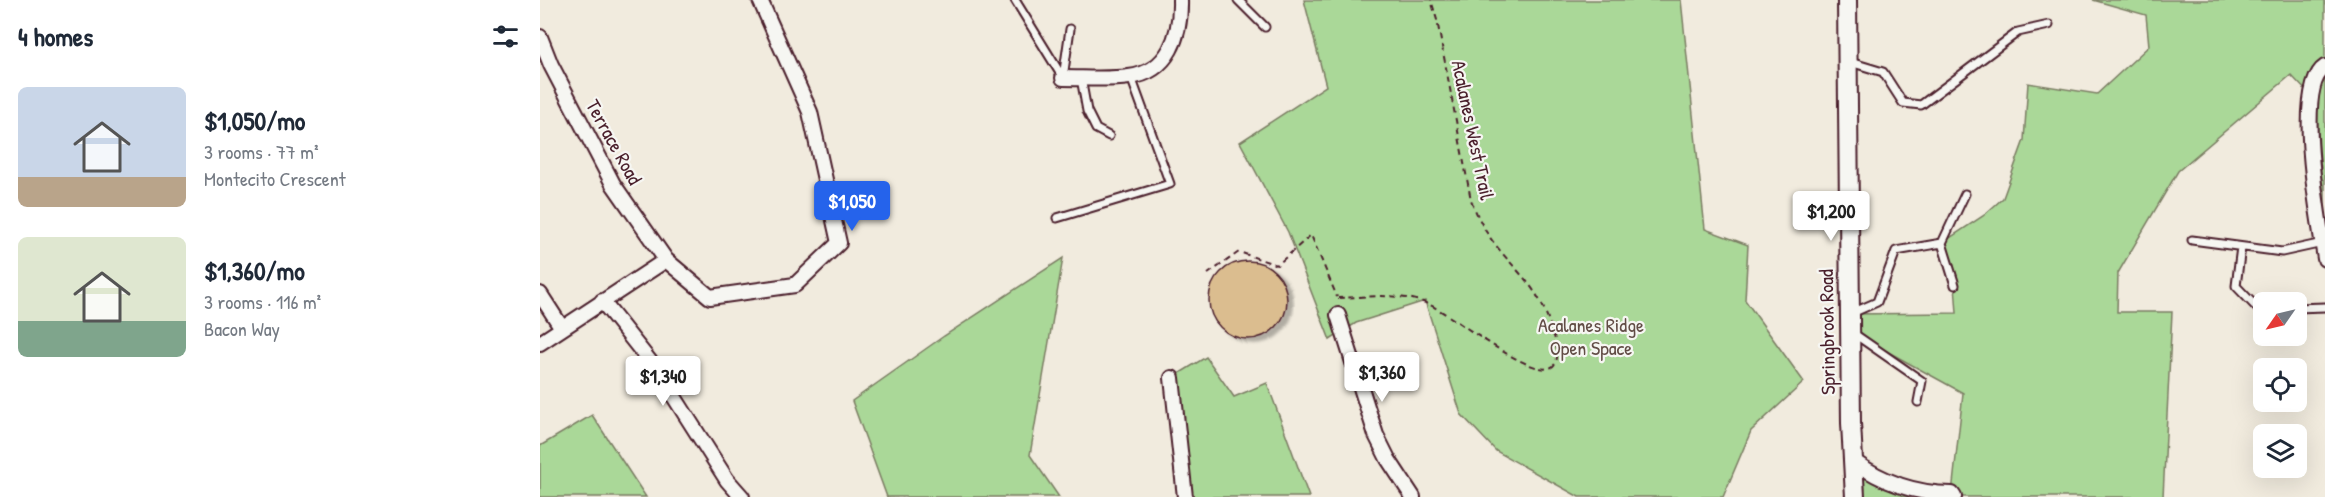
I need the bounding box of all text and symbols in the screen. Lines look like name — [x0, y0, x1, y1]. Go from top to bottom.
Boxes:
text: 4 homes — [18, 19, 93, 54]
icon: filters — [489, 20, 522, 53]
street label: Acalanes West Trail — [1446, 58, 1502, 203]
street label: Terrace Road — [580, 94, 649, 189]
text: $1,050/mo — [204, 103, 305, 138]
icon: home — [66, 111, 138, 183]
text: 3 rooms · 77 m² — [204, 138, 318, 165]
text: Montecito Crescent — [204, 165, 346, 192]
pin: $1,050 — [803, 181, 901, 232]
text: $1,050 — [828, 187, 876, 214]
pin: $1,200 — [1782, 191, 1880, 242]
text: $1,200 — [1807, 197, 1855, 224]
text: $1,360/mo — [204, 253, 305, 288]
icon: home — [66, 261, 138, 333]
street label: Springbrook Road — [1812, 269, 1841, 395]
text: 3 rooms · 116 m² — [204, 288, 321, 315]
north arrow — [2253, 292, 2307, 346]
map controls — [2253, 292, 2307, 478]
park label: Acalanes Ridge Open Space — [1538, 311, 1644, 361]
text: Bacon Way — [204, 315, 280, 342]
pin: $1,360 — [1333, 352, 1431, 403]
pin: $1,340 — [614, 356, 712, 407]
text: $1,360 — [1358, 358, 1406, 385]
button: locate — [2253, 358, 2307, 412]
text: $1,340 — [640, 362, 686, 389]
button: layers — [2253, 424, 2307, 478]

